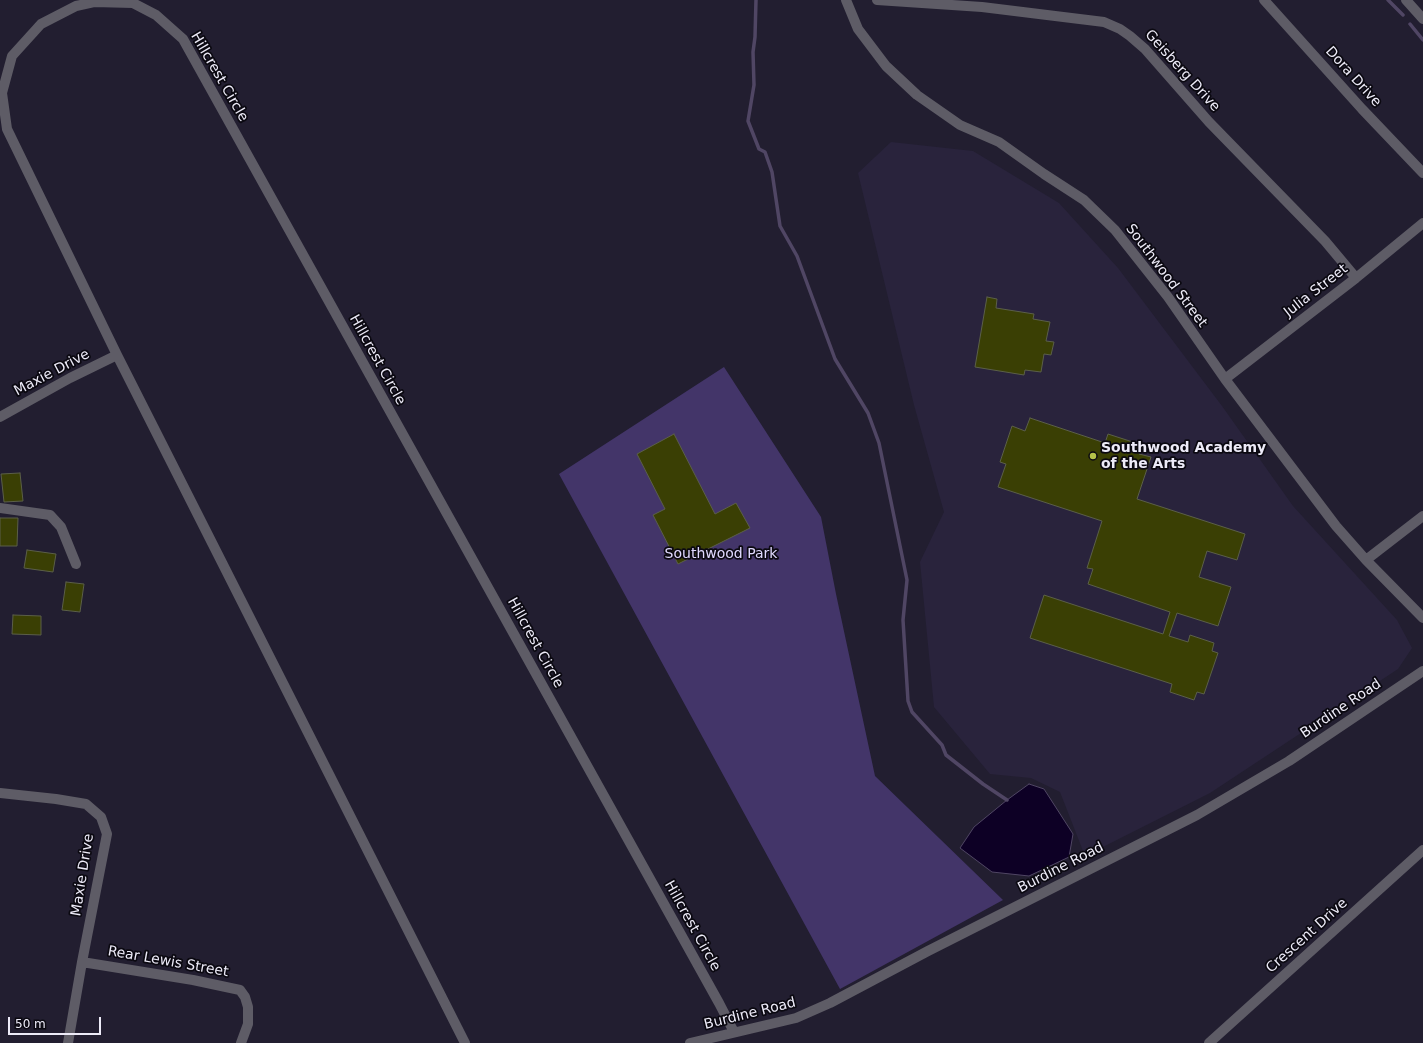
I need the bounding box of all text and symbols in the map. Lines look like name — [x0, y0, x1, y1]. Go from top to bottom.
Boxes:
street label: Geisberg Drive — [1141, 27, 1223, 115]
street label: Hillcrest Circle — [187, 29, 251, 125]
street label: Dora Drive — [1322, 43, 1384, 111]
street label: Southwood Street — [1122, 221, 1210, 331]
street label: Julia Street — [1281, 261, 1351, 321]
street label: Hillcrest Circle — [345, 312, 409, 408]
street label: Maxie Drive — [11, 346, 93, 400]
place label: Southwood Academy of the Arts — [1101, 440, 1266, 472]
marker: Southwood Academy of the Arts — [1088, 451, 1098, 461]
park label: Southwood Park — [665, 546, 777, 562]
street label: Hillcrest Circle — [503, 595, 567, 691]
street label: Burdine Road — [1297, 676, 1385, 742]
street label: Maxie Drive — [68, 833, 98, 917]
street label: Burdine Road — [1015, 839, 1107, 897]
street label: Hillcrest Circle — [660, 878, 724, 974]
street label: Crescent Drive — [1263, 895, 1351, 977]
street label: Rear Lewis Street — [106, 943, 230, 981]
street label: Burdine Road — [702, 994, 798, 1034]
scale bar — [10, 1009, 103, 1035]
text: 50 m — [15, 1017, 46, 1031]

